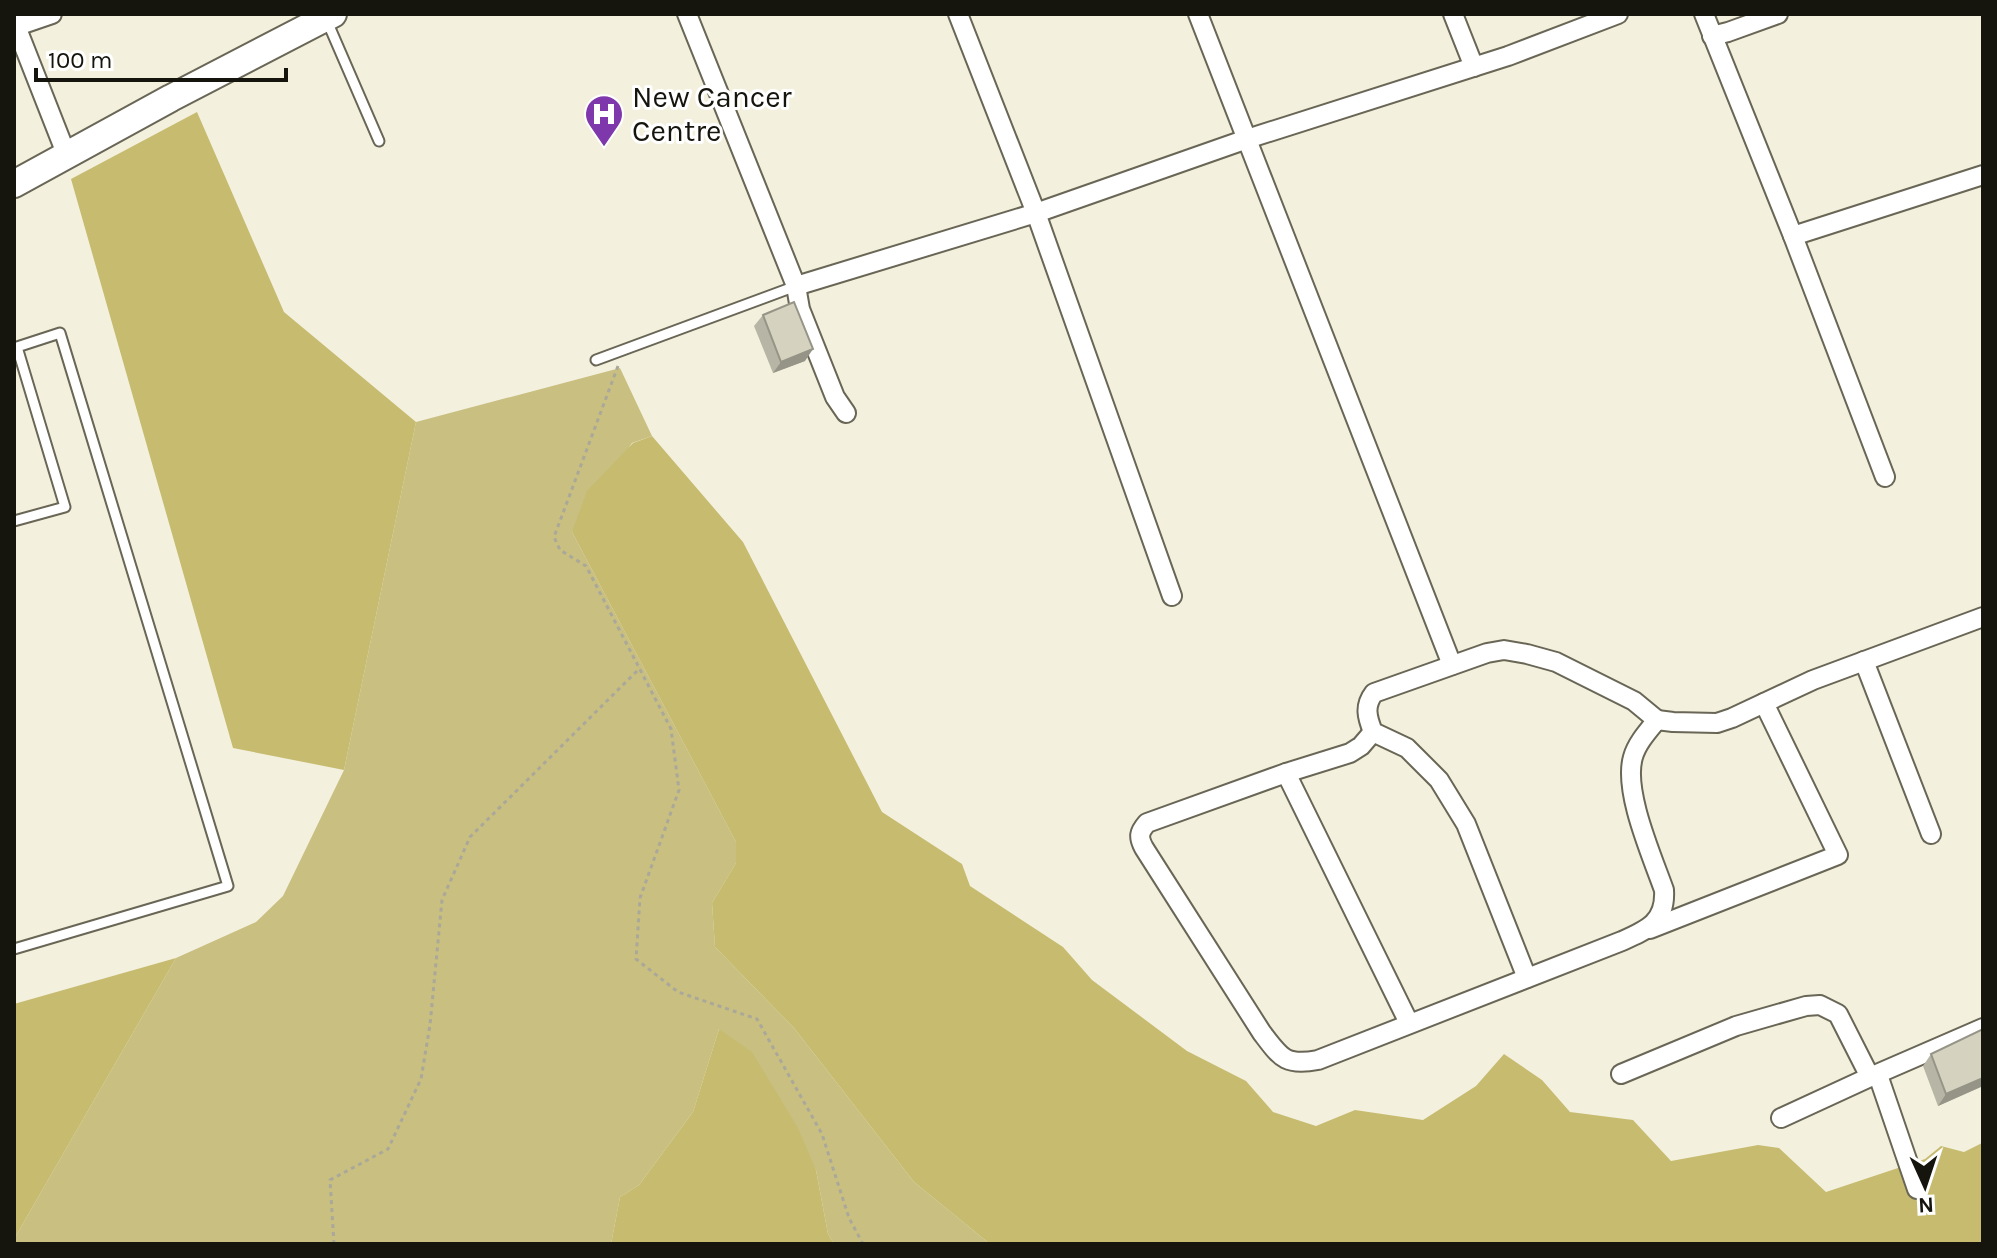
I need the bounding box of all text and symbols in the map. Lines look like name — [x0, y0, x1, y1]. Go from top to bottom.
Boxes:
scale bar — [36, 32, 286, 82]
text: 100 m — [48, 46, 113, 74]
place label: New Cancer Centre — [632, 79, 792, 149]
hospital icon: New Cancer Centre — [583, 93, 625, 148]
north arrow — [1885, 1146, 1965, 1226]
text: N — [1917, 1192, 1935, 1218]

